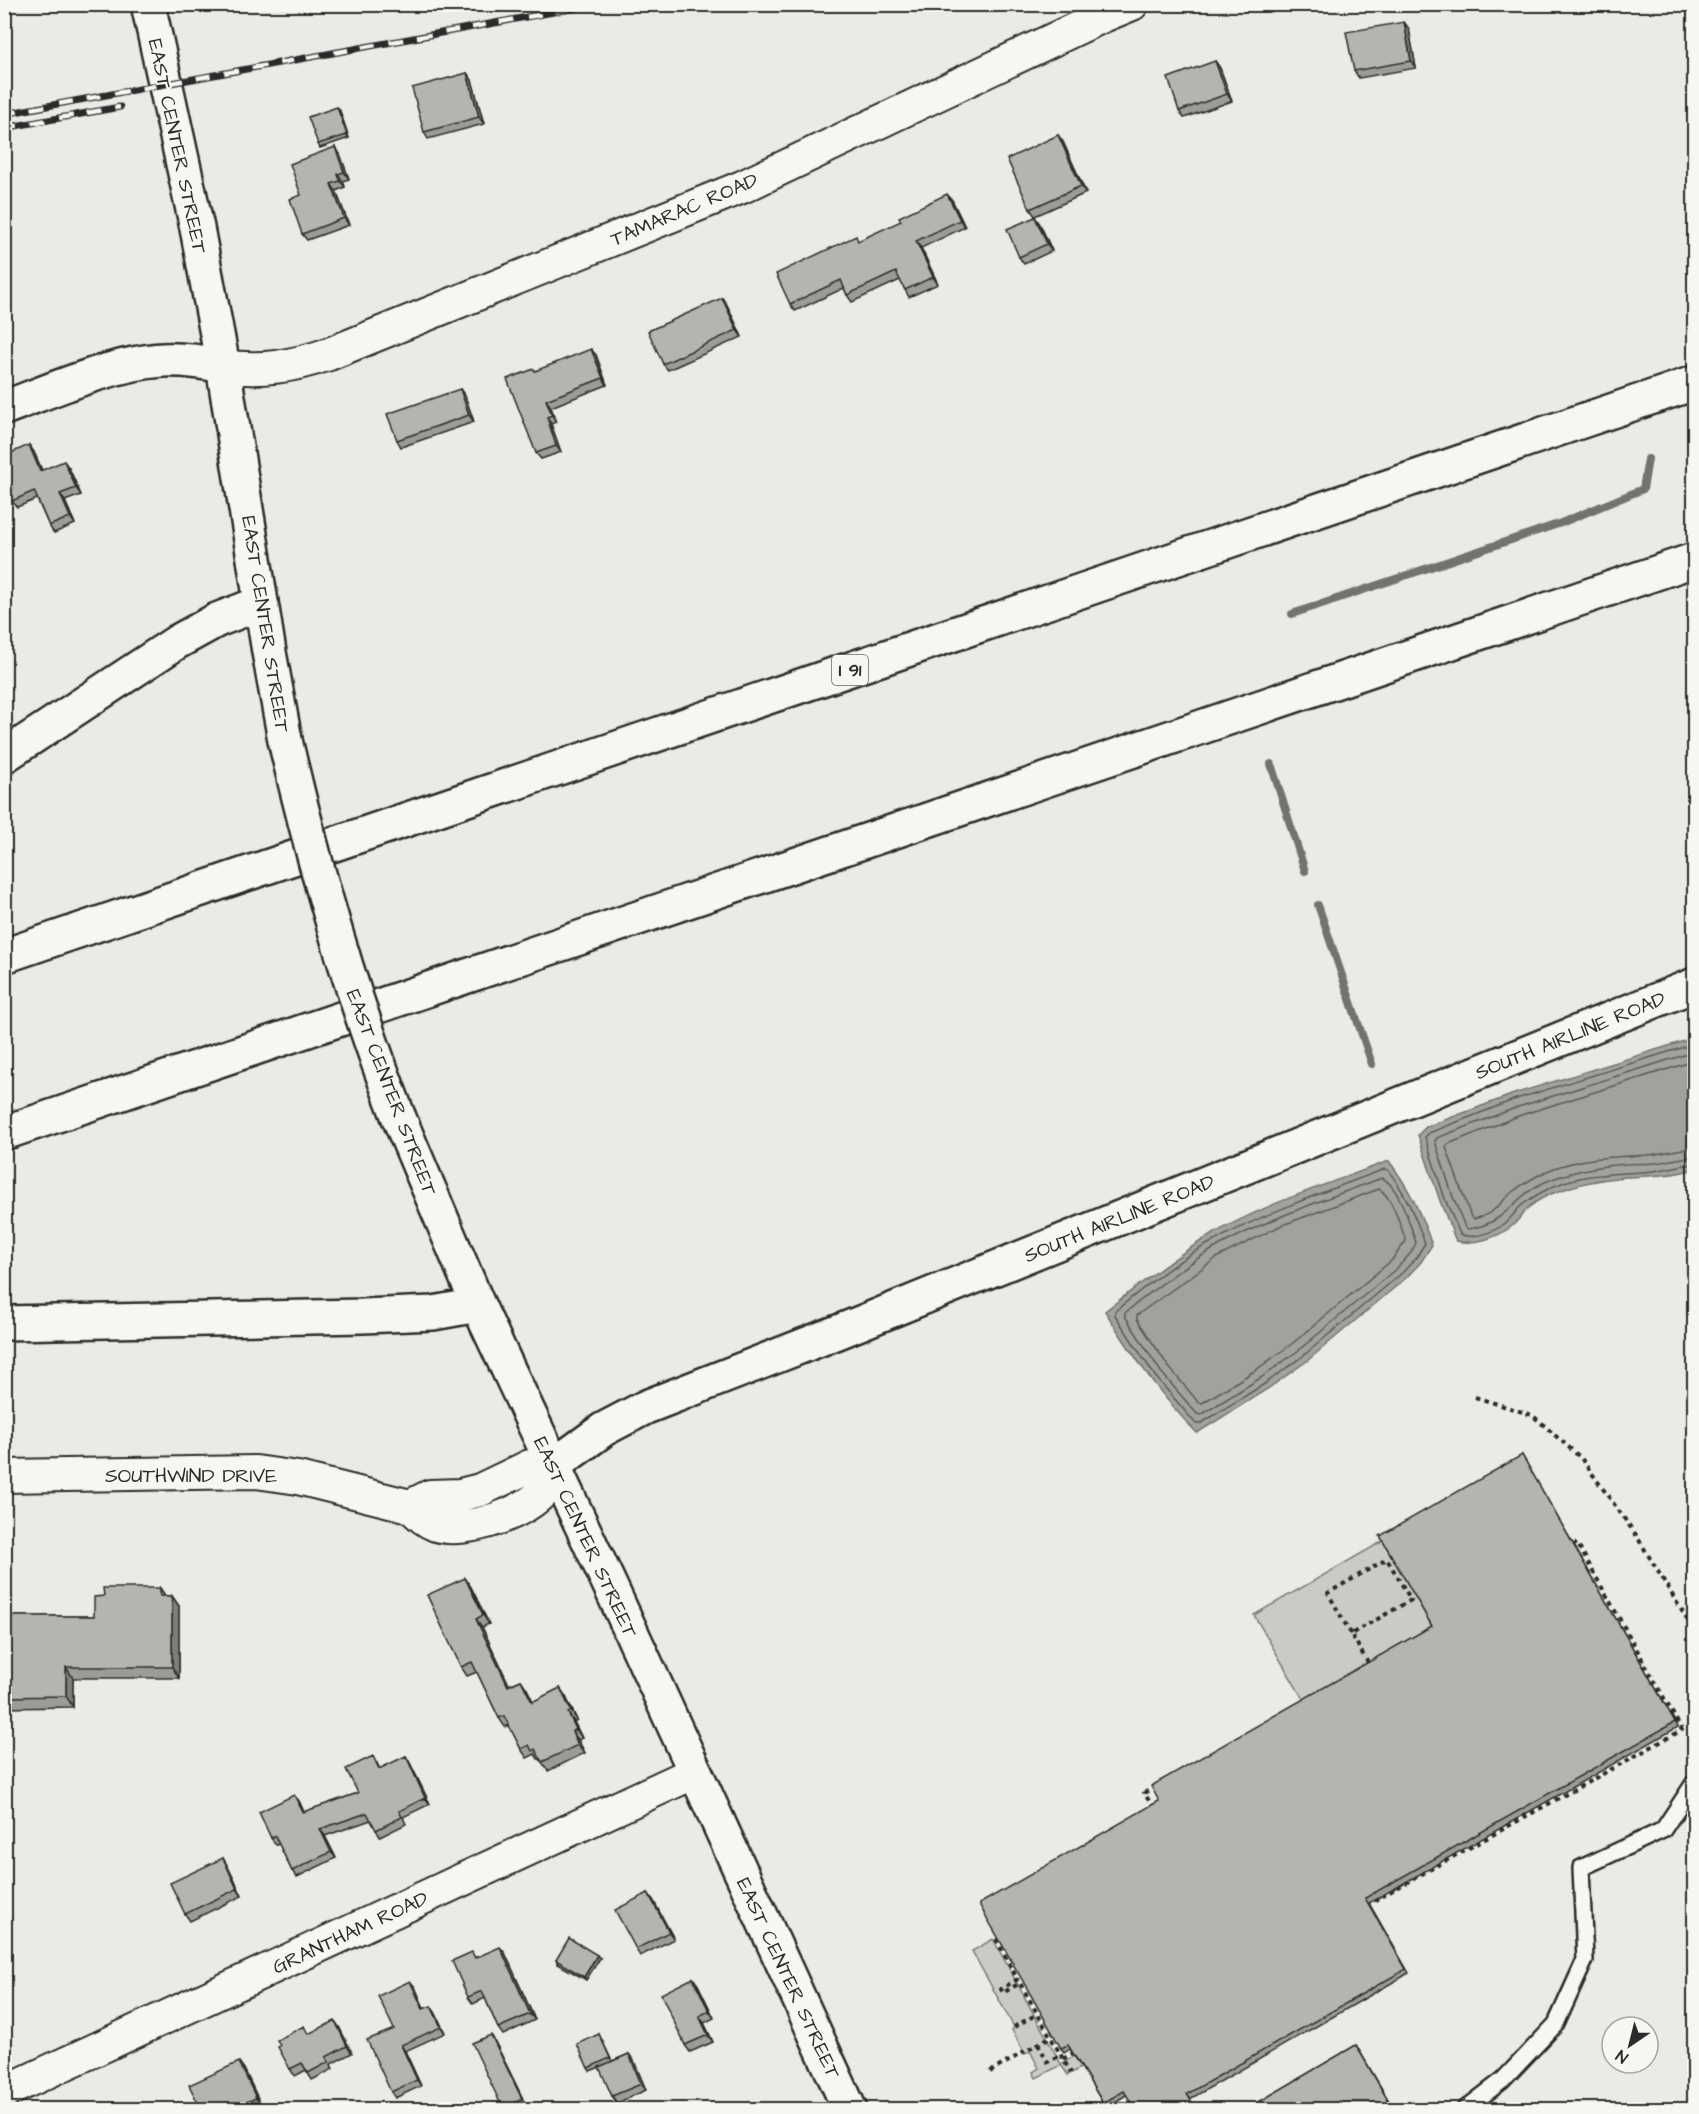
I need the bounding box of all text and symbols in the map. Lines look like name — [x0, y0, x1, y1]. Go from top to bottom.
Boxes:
street label: EAST CENTER STREET — [141, 36, 214, 257]
street label: TAMARAC ROAD — [607, 166, 762, 254]
street label: EAST CENTER STREET — [234, 514, 296, 735]
road number: I 91 — [832, 655, 868, 685]
street label: EAST CENTER STREET — [339, 985, 444, 1200]
street label: SOUTH AIRLINE ROAD — [1471, 985, 1670, 1087]
street label: SOUTH AIRLINE ROAD — [1020, 1168, 1219, 1270]
street label: EAST CENTER STREET — [526, 1432, 644, 1643]
street label: SOUTHWIND DRIVE — [105, 1462, 277, 1490]
street label: EAST CENTER STREET — [729, 1873, 847, 2084]
street label: GRANTHAM ROAD — [268, 1885, 433, 1981]
north arrow — [1600, 2015, 1660, 2075]
text: N — [1612, 2045, 1632, 2068]

